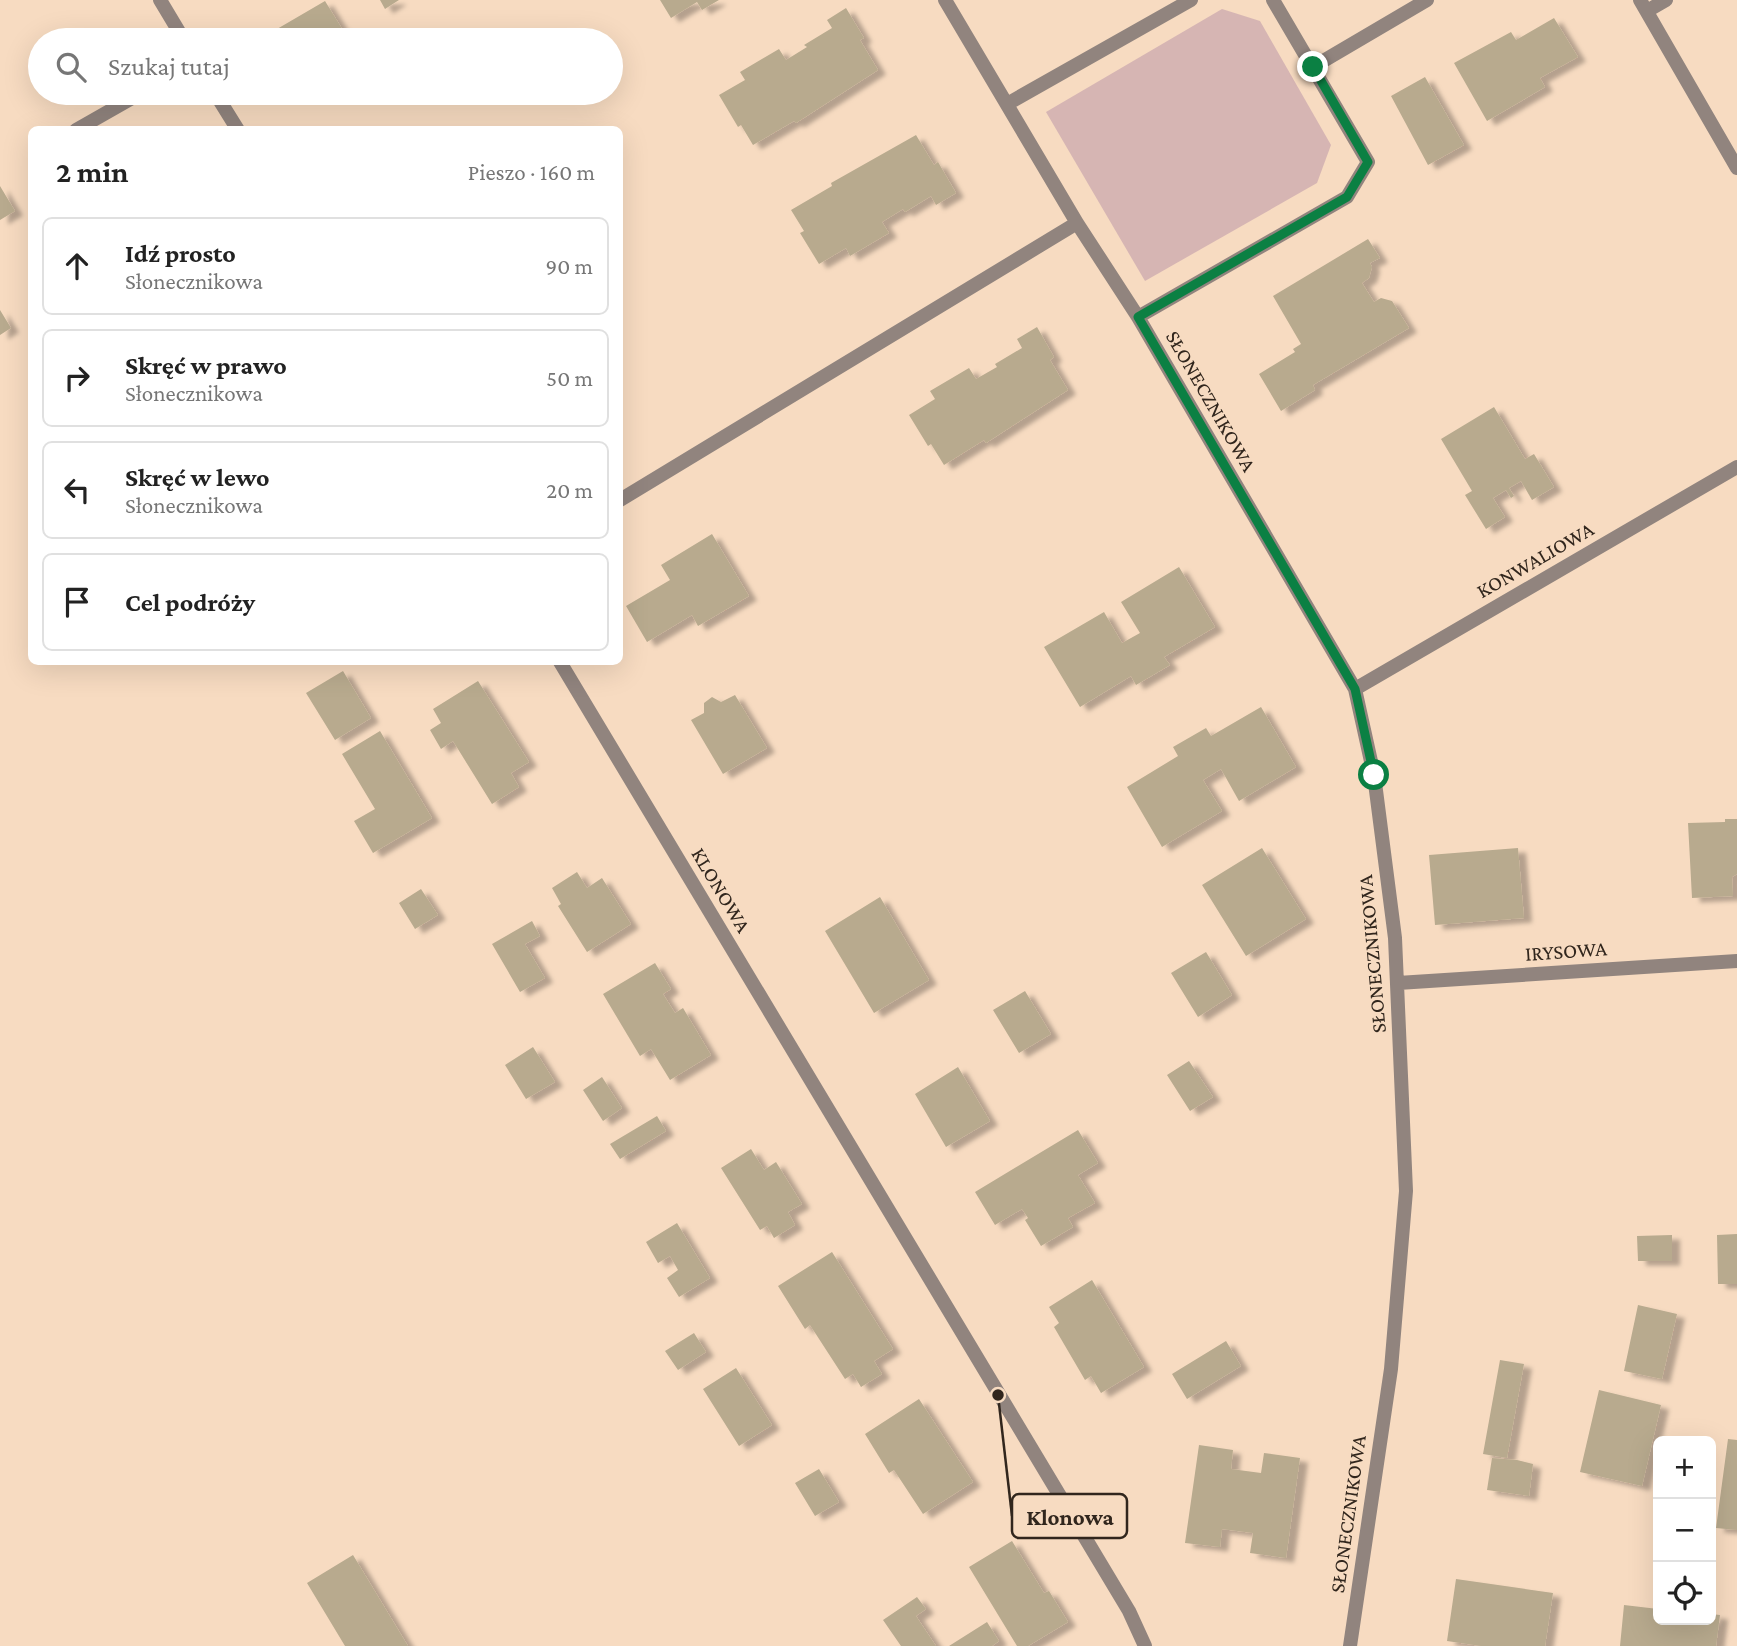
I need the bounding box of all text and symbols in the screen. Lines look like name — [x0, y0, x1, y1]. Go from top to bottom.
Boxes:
search box — [28, 28, 623, 105]
icon: search — [52, 48, 90, 86]
route end — [1297, 51, 1328, 82]
text: Szukaj tutaj — [108, 52, 230, 81]
text: 2 min — [56, 155, 128, 188]
text: Pieszo · 160 m — [468, 159, 595, 185]
text: Idź prosto — [125, 239, 236, 268]
icon: ahead — [58, 247, 96, 285]
text: 90 m — [546, 253, 593, 279]
text: Słonecznikowa — [125, 268, 263, 294]
street label: SŁONECZNIKOWA — [1161, 326, 1261, 476]
text: Skręć w prawo — [125, 351, 287, 380]
icon: right — [58, 359, 96, 397]
text: 50 m — [546, 365, 593, 391]
text: Słonecznikowa — [125, 380, 263, 406]
text: Skręć w lewo — [125, 463, 270, 492]
icon: left — [58, 471, 96, 509]
text: 20 m — [546, 477, 593, 503]
text: Słonecznikowa — [125, 492, 263, 518]
street label: KONWALIOWA — [1472, 517, 1598, 603]
icon: arrive — [58, 583, 96, 621]
text: Cel podróży — [125, 588, 255, 617]
route start — [1358, 759, 1389, 790]
street label: KLONOWA — [686, 843, 756, 937]
street label: SŁONECZNIKOWA — [1353, 874, 1391, 1034]
street label: IRYSOWA — [1524, 936, 1608, 966]
street label: SŁONECZNIKOWA — [1325, 1434, 1371, 1594]
map controls — [1653, 1436, 1716, 1625]
button: + — [1653, 1436, 1716, 1499]
callout: Klonowa — [1012, 1494, 1127, 1538]
button: − — [1653, 1499, 1716, 1562]
text: Klonowa — [1026, 1504, 1115, 1530]
button: locate — [1653, 1562, 1716, 1625]

